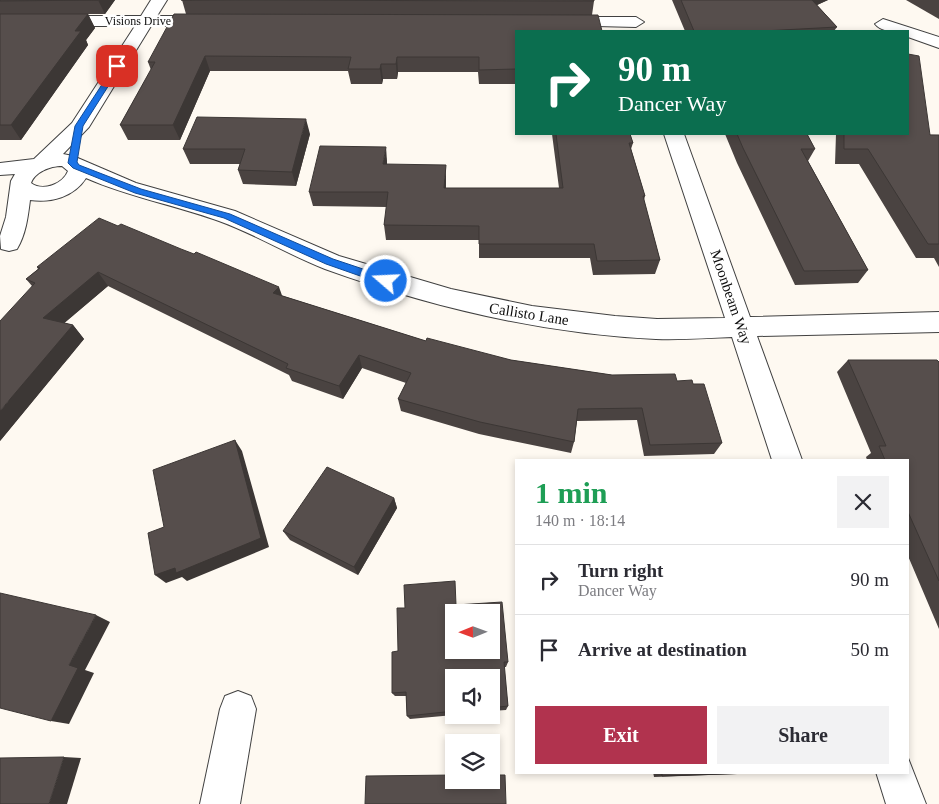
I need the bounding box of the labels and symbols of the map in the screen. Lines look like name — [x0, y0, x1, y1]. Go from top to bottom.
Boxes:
street label: Visions Drive — [105, 14, 171, 28]
pin — [96, 45, 138, 87]
street label: Moonbeam Way — [707, 248, 755, 347]
position arrow — [359, 254, 411, 306]
street label: Callisto Lane — [488, 300, 570, 328]
north arrow — [445, 604, 500, 659]

